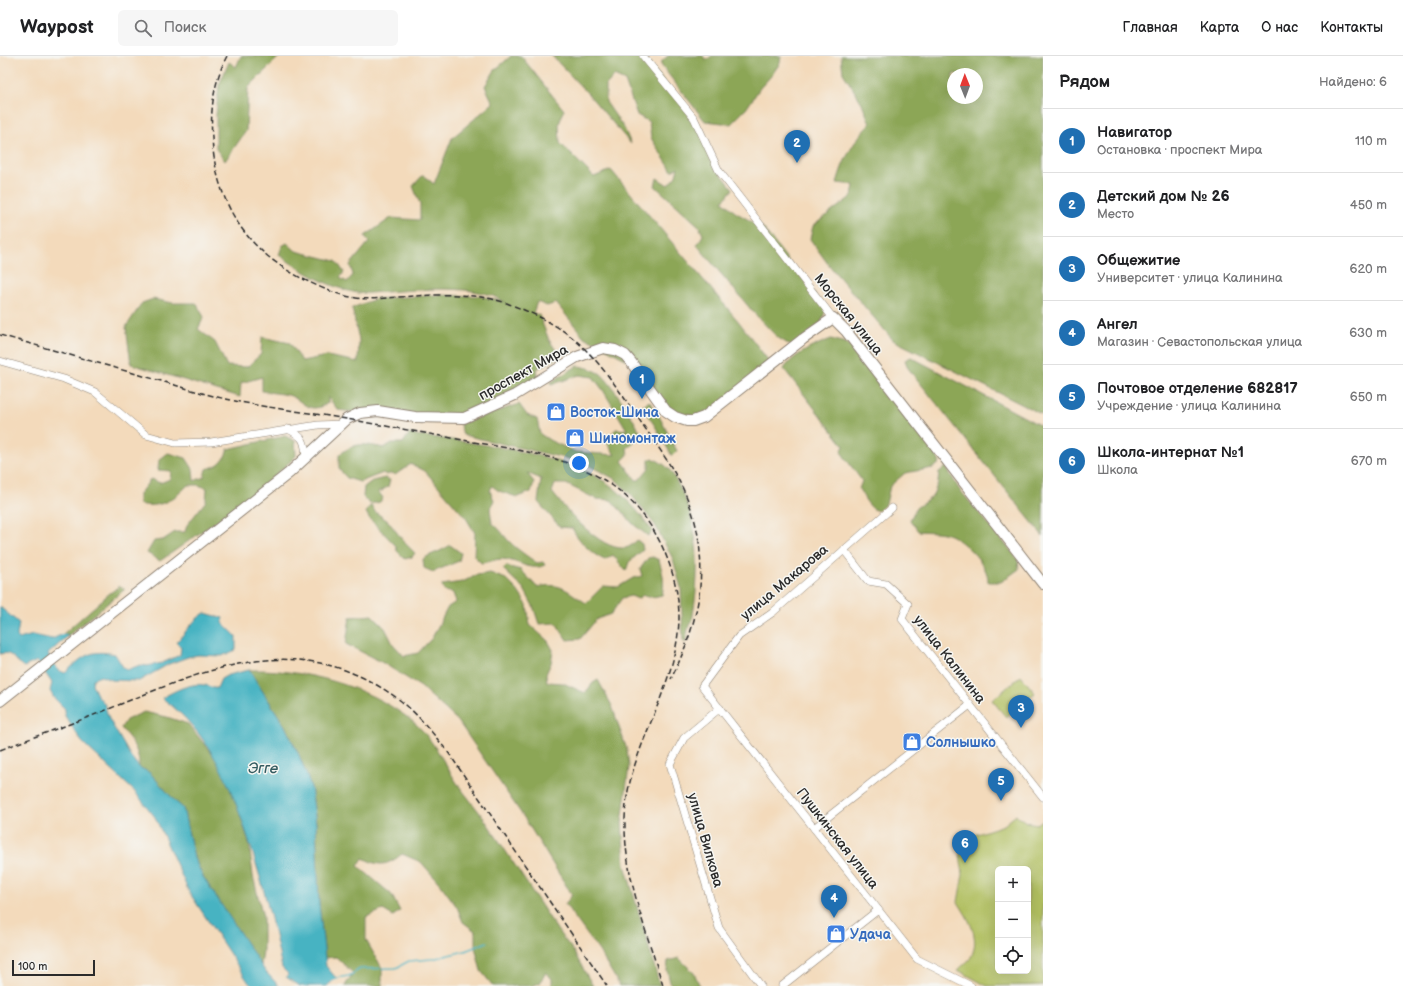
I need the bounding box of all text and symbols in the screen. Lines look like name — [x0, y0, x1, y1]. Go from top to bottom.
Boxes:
search box — [118, 10, 398, 46]
text: Waypost — [20, 16, 94, 39]
icon: search — [132, 17, 154, 39]
text: Поиск — [164, 18, 206, 37]
text: Главная — [1123, 19, 1178, 36]
text: Карта — [1200, 19, 1239, 36]
text: О нас — [1261, 19, 1298, 36]
text: Контакты — [1320, 19, 1383, 36]
north arrow — [947, 68, 983, 104]
text: Рядом — [1059, 72, 1110, 92]
text: Найдено: 6 — [1319, 74, 1387, 90]
text: Навигатор — [1097, 123, 1172, 142]
pin: 2 — [784, 130, 810, 163]
text: 1 — [1069, 133, 1075, 149]
text: 110 m — [1355, 133, 1387, 149]
text: Остановка · проспект Мира — [1097, 142, 1262, 158]
text: Детский дом № 26 — [1097, 187, 1229, 206]
text: 2 — [1068, 197, 1076, 213]
text: 450 m — [1350, 197, 1387, 213]
text: Место — [1097, 206, 1134, 222]
text: Общежитие — [1097, 251, 1180, 270]
text: 3 — [1068, 261, 1076, 277]
text: 620 m — [1349, 261, 1387, 277]
street label: Морская улица — [811, 270, 887, 359]
text: Университет · улица Калинина — [1097, 270, 1283, 286]
text: Ангел — [1097, 315, 1138, 334]
text: 4 — [1068, 325, 1076, 341]
text: 630 m — [1349, 325, 1387, 341]
text: Магазин · Севастопольская улица — [1097, 334, 1302, 350]
street label: проспект Мира — [476, 341, 572, 404]
pin: 1 — [629, 366, 655, 399]
text: Почтовое отделение 682817 — [1097, 379, 1298, 398]
text: 5 — [1068, 389, 1076, 405]
text: 650 m — [1350, 389, 1387, 405]
text: Учреждение · улица Калинина — [1097, 398, 1281, 414]
shop icon: Восток-Шина — [545, 401, 567, 423]
place label: Восток-Шина — [570, 404, 660, 421]
shop icon: Шиномонтаж — [564, 427, 586, 449]
place label: Шиномонтаж — [589, 430, 676, 447]
text: Школа-интернат №1 — [1097, 443, 1244, 462]
your location — [569, 453, 589, 473]
text: 6 — [1068, 453, 1076, 469]
text: 670 m — [1351, 453, 1387, 469]
text: Школа — [1097, 462, 1138, 478]
street label: улица Макарова — [737, 540, 832, 624]
street label: улица Калинина — [910, 612, 990, 707]
pin: 3 — [1008, 695, 1034, 728]
shop icon: Солнышко — [901, 731, 923, 753]
place label: Солнышко — [926, 734, 996, 751]
water label: Эгге — [248, 759, 279, 778]
pin: 5 — [988, 768, 1014, 801]
street label: Пушкинская улица — [793, 784, 883, 893]
street label: улица Вилкова — [684, 791, 727, 890]
pin: 6 — [952, 830, 978, 863]
map controls — [995, 866, 1031, 974]
button: + — [995, 866, 1031, 902]
pin: 4 — [821, 885, 847, 918]
button: − — [995, 902, 1031, 938]
shop icon: Удача — [825, 923, 847, 945]
place label: Удача — [850, 926, 892, 943]
button: locate — [995, 938, 1031, 974]
scale bar — [12, 958, 95, 977]
text: 100 m — [18, 960, 47, 973]

